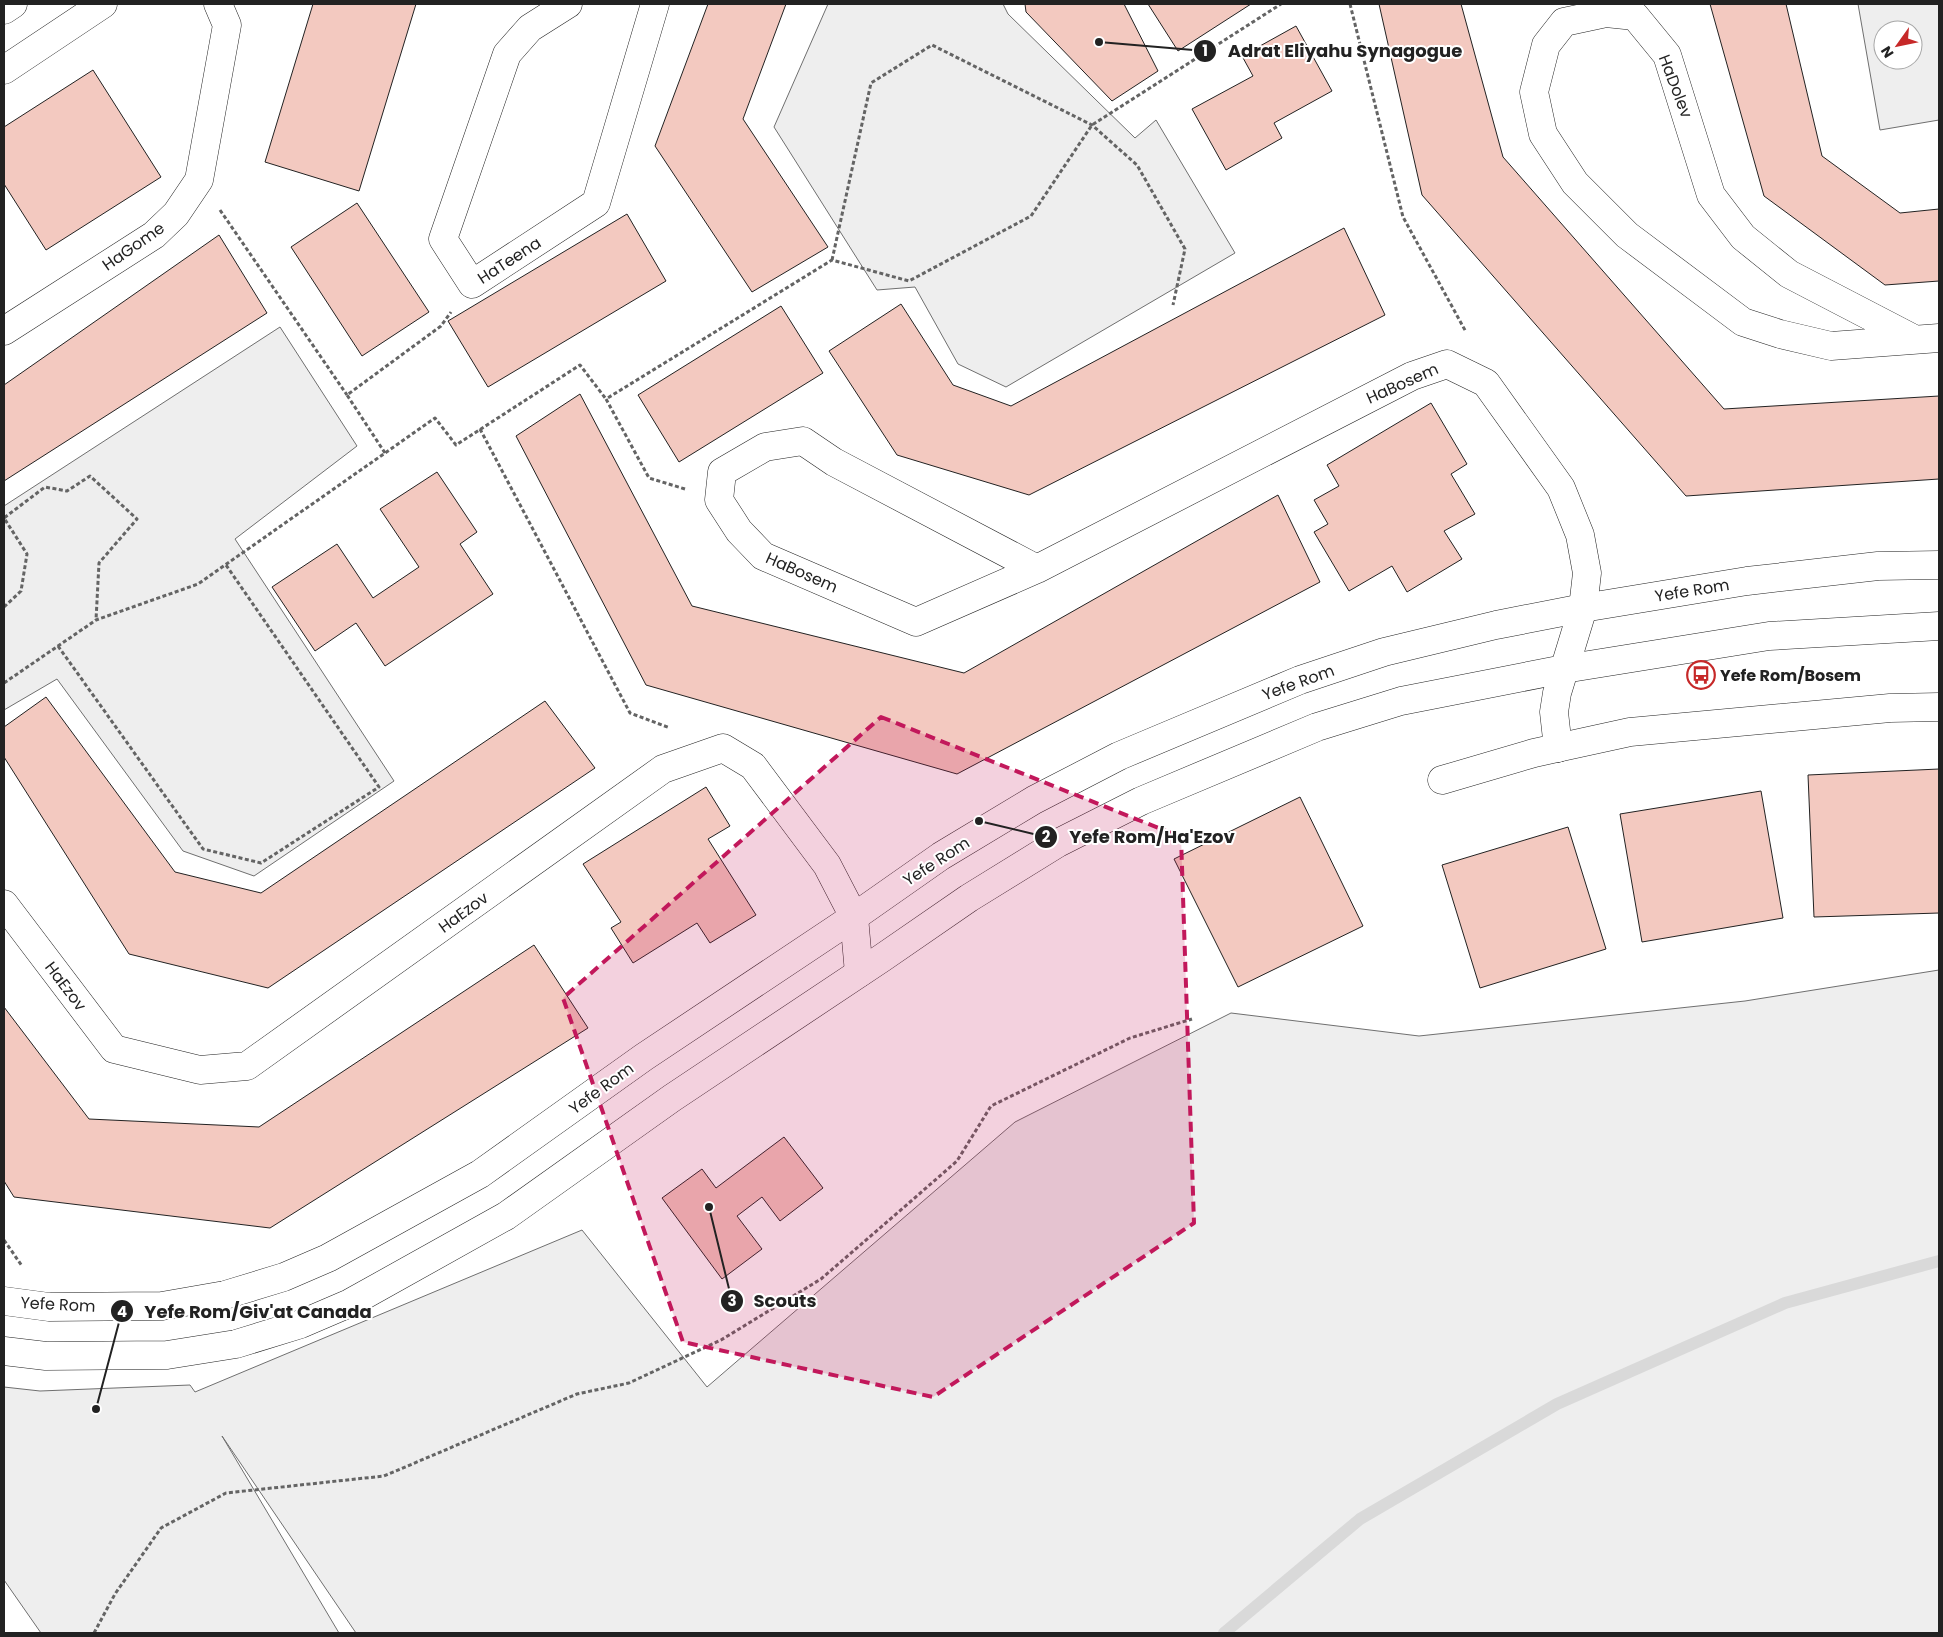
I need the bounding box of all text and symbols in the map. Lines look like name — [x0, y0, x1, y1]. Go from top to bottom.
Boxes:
north arrow — [1873, 20, 1923, 70]
callout: Adrat Eliyahu Synagogue — [1193, 34, 1472, 67]
text: Adrat Eliyahu Synagogue — [1228, 38, 1462, 63]
text: 1 — [1202, 40, 1208, 61]
text: N — [1876, 42, 1898, 62]
street label: HaDolev — [1653, 51, 1698, 121]
street label: HaGome — [98, 217, 169, 276]
street label: HaTeena — [473, 231, 545, 290]
street label: HaBosem — [1362, 357, 1442, 410]
street label: HaBosem — [762, 546, 842, 599]
street label: Yefe Rom — [1653, 573, 1731, 608]
street label: Yefe Rom — [1259, 659, 1337, 706]
bus stop icon: Yefe Rom/Bosem — [1686, 660, 1716, 690]
place label: Yefe Rom/Bosem — [1720, 664, 1861, 687]
callout: Yefe Rom/Ha'Ezov — [1034, 821, 1244, 854]
text: Yefe Rom/Ha'Ezov — [1069, 824, 1236, 849]
text: 2 — [1042, 826, 1051, 847]
street label: Yefe Rom — [898, 831, 974, 892]
street label: HaEzov — [434, 886, 493, 938]
street label: HaEzov — [39, 957, 92, 1016]
street label: Yefe Rom — [564, 1057, 638, 1120]
callout: Scouts — [719, 1285, 827, 1318]
text: Scouts — [754, 1288, 816, 1313]
text: 3 — [727, 1290, 737, 1311]
street label: Yefe Rom — [20, 1291, 96, 1318]
callout: Yefe Rom/Giv'at Canada — [109, 1295, 382, 1328]
text: Yefe Rom/Giv'at Canada — [144, 1299, 372, 1324]
text: 4 — [117, 1301, 127, 1322]

